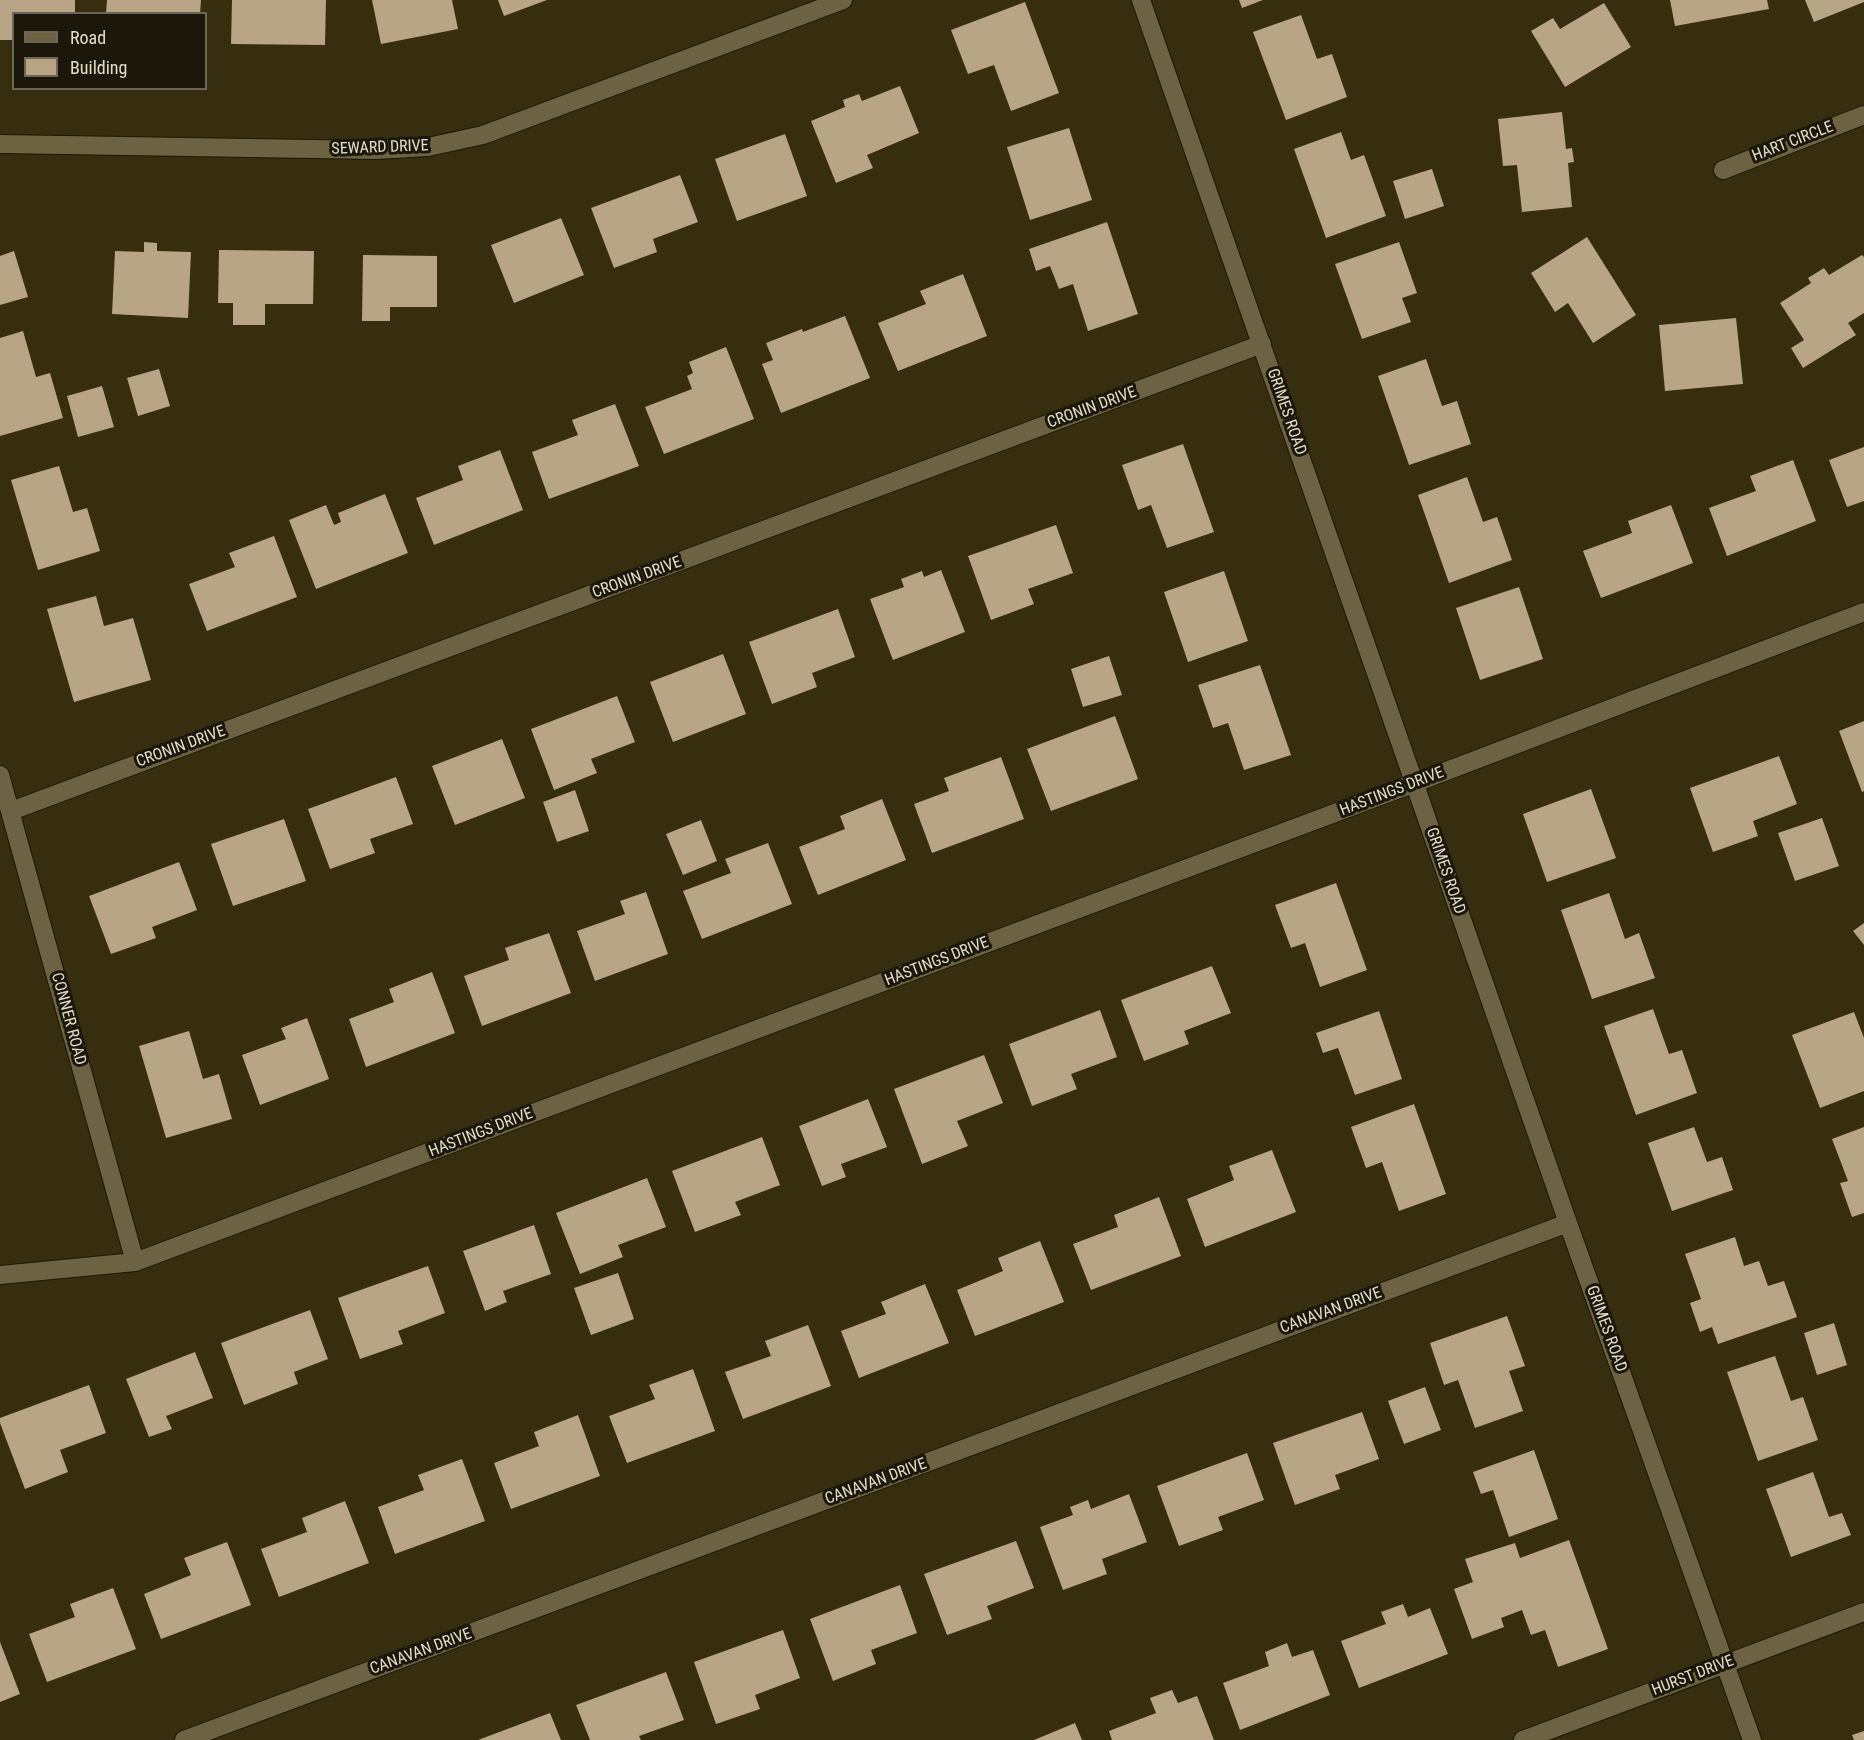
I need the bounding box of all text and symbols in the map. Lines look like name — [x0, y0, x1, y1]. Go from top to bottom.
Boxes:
legend — [12, 12, 207, 90]
text: Road — [70, 27, 106, 48]
text: Building — [70, 57, 127, 78]
street label: HART CIRCLE — [1750, 118, 1836, 166]
street label: SEWARD DRIVE — [331, 137, 429, 159]
street label: GRIMES ROAD — [1262, 366, 1310, 458]
street label: CRONIN DRIVE — [1045, 383, 1139, 433]
street label: CRONIN DRIVE — [590, 553, 684, 603]
street label: CRONIN DRIVE — [134, 722, 228, 772]
street label: HASTINGS DRIVE — [1337, 763, 1447, 821]
street label: GRIMES ROAD — [1421, 825, 1469, 917]
street label: HASTINGS DRIVE — [882, 933, 992, 991]
street label: CONNER ROAD — [46, 971, 90, 1067]
street label: HASTINGS DRIVE — [426, 1104, 536, 1162]
street label: GRIMES ROAD — [1582, 1283, 1630, 1375]
street label: CANAVAN DRIVE — [1278, 1284, 1384, 1338]
street label: CANAVAN DRIVE — [823, 1455, 929, 1509]
street label: CANAVAN DRIVE — [368, 1625, 474, 1679]
street label: HURST DRIVE — [1649, 1652, 1737, 1700]

